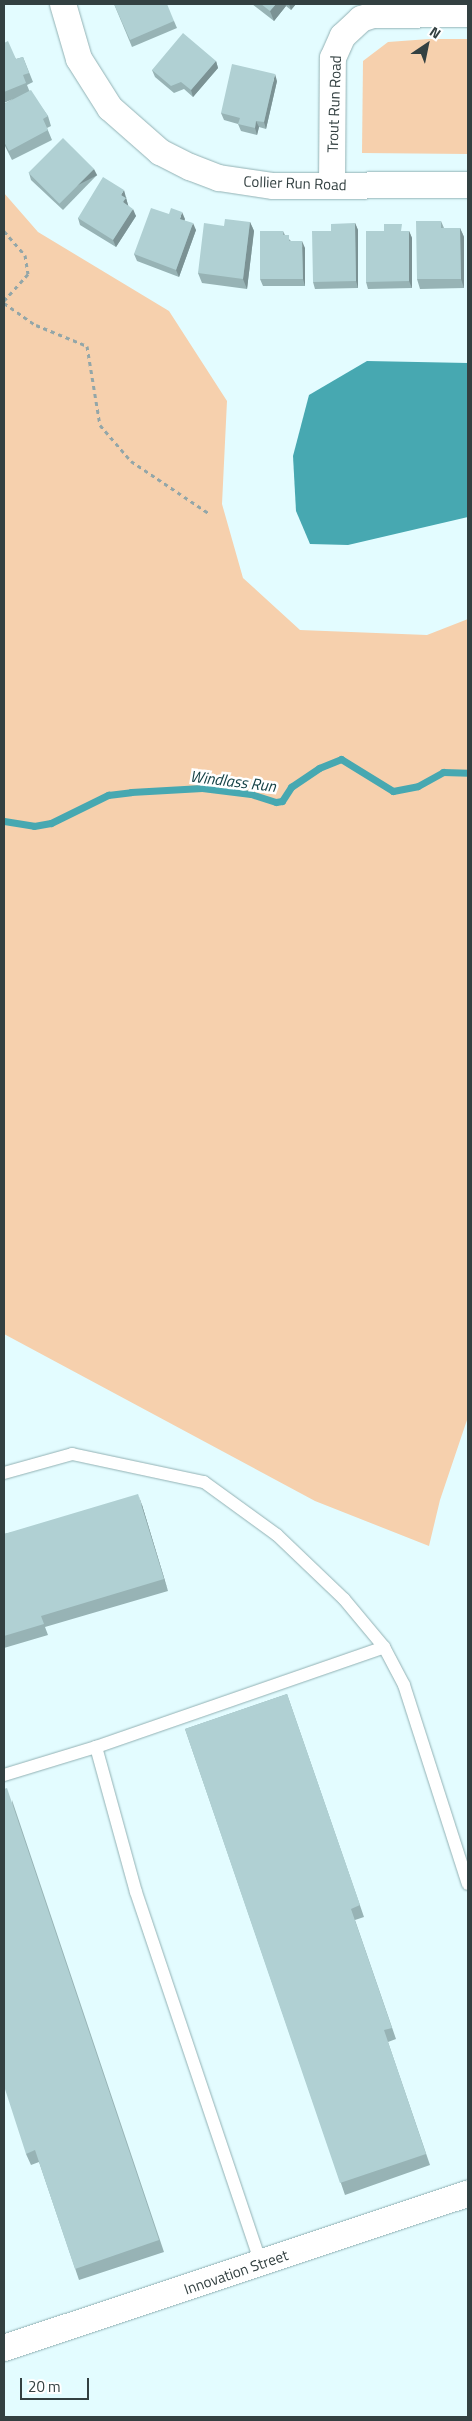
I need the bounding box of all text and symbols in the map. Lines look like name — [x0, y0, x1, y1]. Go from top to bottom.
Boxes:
north arrow — [402, 20, 452, 70]
text: N — [426, 21, 446, 44]
street label: Trout Run Road — [323, 55, 345, 153]
street label: Collier Run Road — [243, 172, 347, 194]
water label: Windlass Run — [189, 766, 277, 796]
street label: Innovation Street — [182, 2246, 290, 2298]
scale bar — [22, 2368, 91, 2400]
text: 20 m — [28, 2375, 61, 2398]

